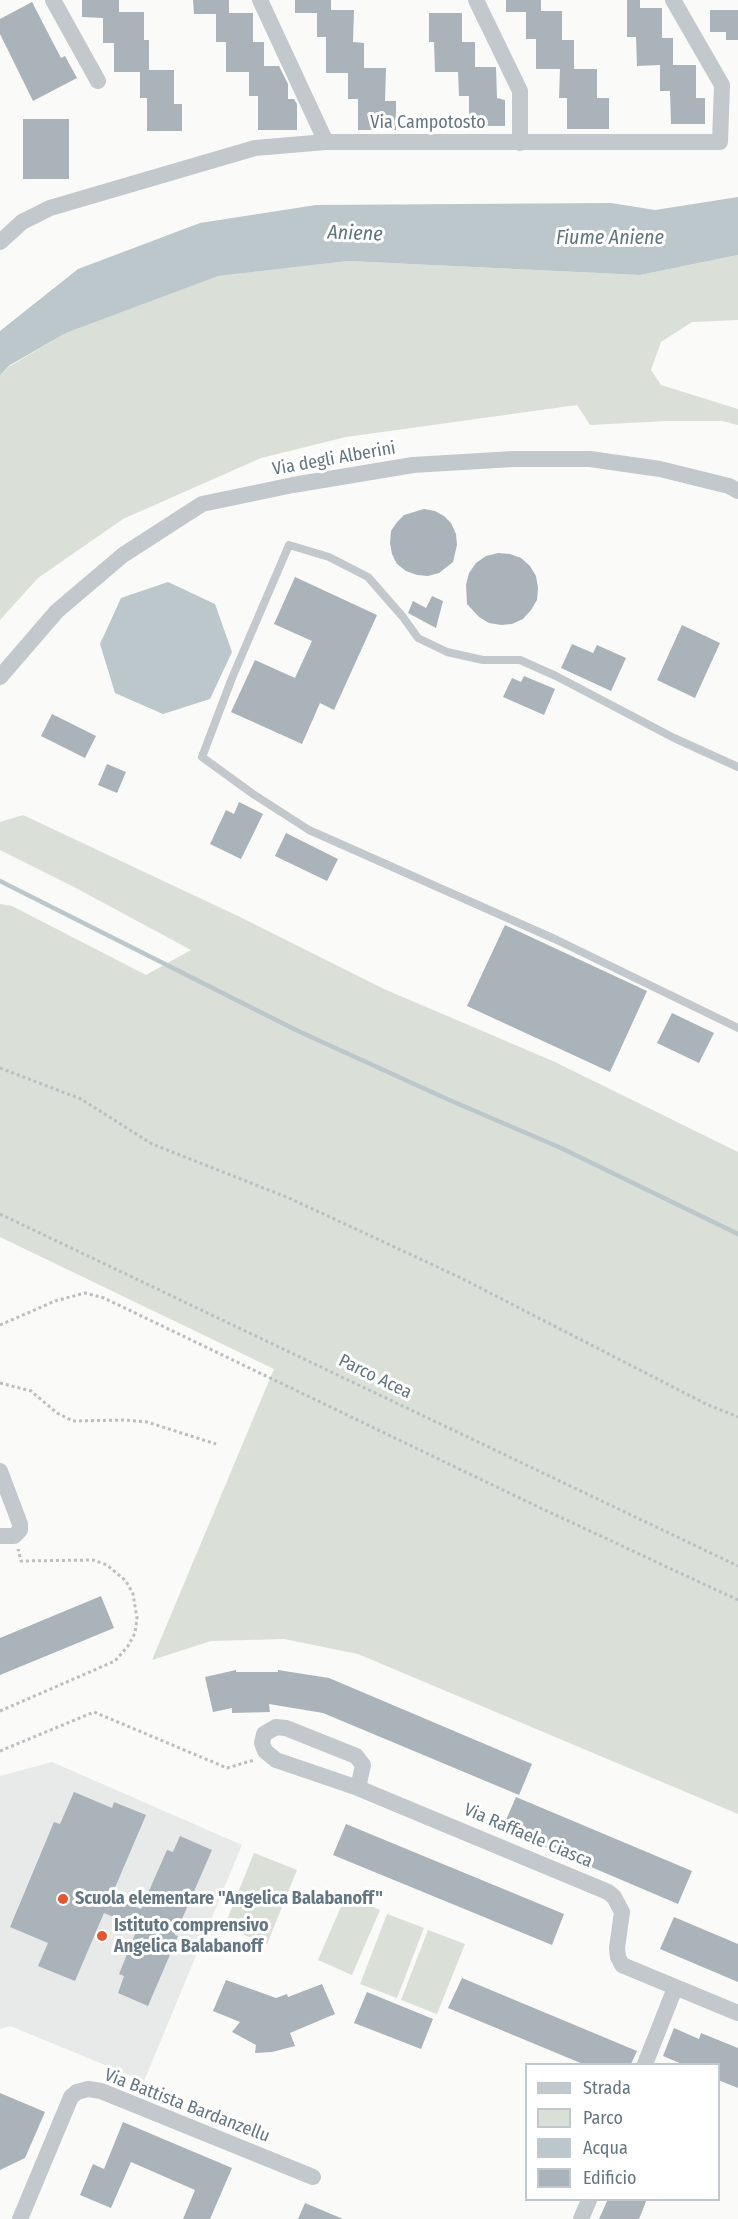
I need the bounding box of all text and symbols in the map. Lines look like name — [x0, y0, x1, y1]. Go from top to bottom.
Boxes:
street label: Via Campotosto — [370, 112, 486, 134]
water label: Aniene — [327, 221, 383, 247]
water label: Fiume Aniene — [556, 226, 664, 250]
street label: Via degli Alberini — [271, 438, 397, 480]
street label: Parco Acea — [335, 1350, 415, 1404]
street label: Via Raffaele Ciasca — [460, 1799, 596, 1873]
place label: Scuola elementare "Angelica Balabanoff" — [75, 1888, 383, 1910]
marker: Scuola elementare "Angelica Balabanoff" — [56, 1892, 70, 1906]
place label: Istituto comprensivo Angelica Balabanoff — [114, 1915, 268, 1958]
marker: Istituto comprensivo Angelica Balabanoff — [95, 1929, 109, 1943]
legend — [525, 2063, 720, 2201]
street label: Via Battista Bardanzellu — [101, 2064, 273, 2148]
text: Strada — [583, 2077, 631, 2099]
text: Parco — [583, 2107, 623, 2129]
text: Acqua — [583, 2137, 628, 2159]
text: Edificio — [583, 2167, 636, 2189]

